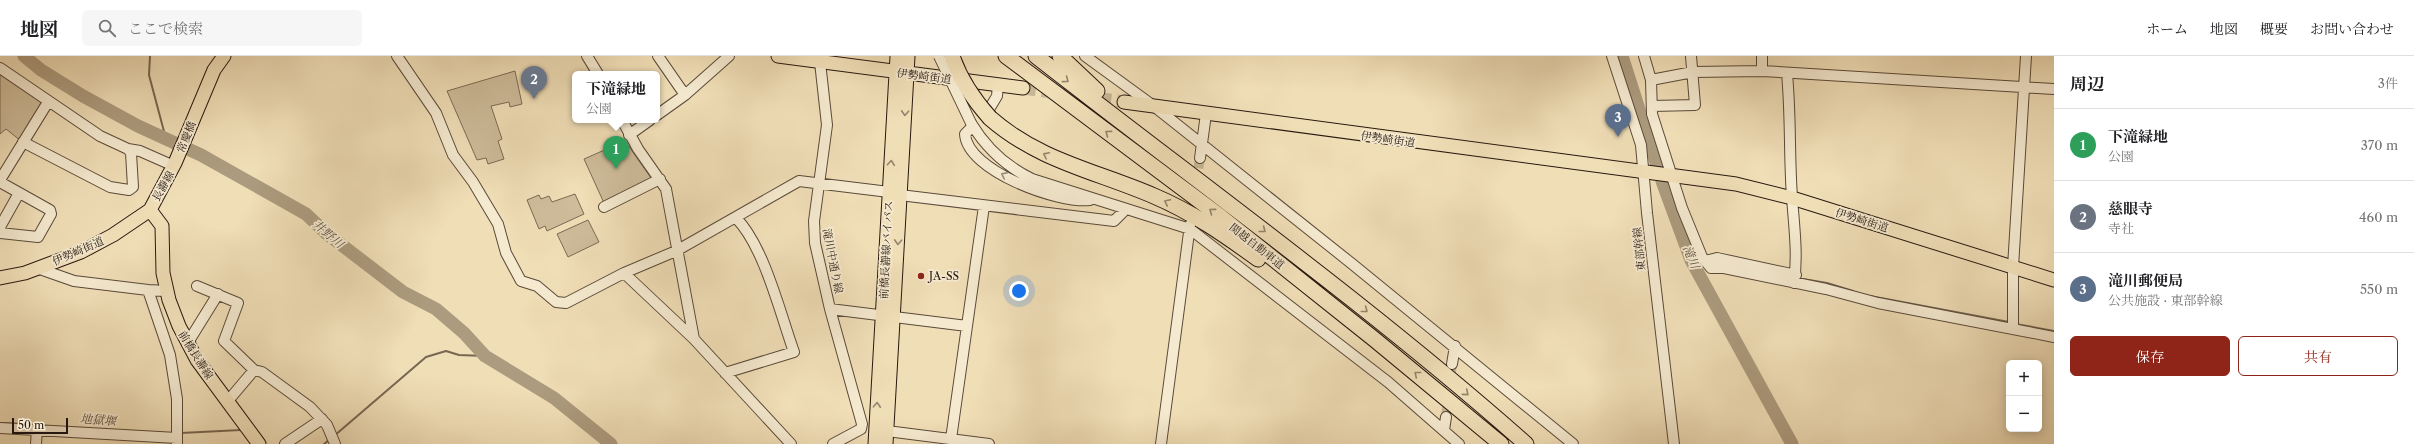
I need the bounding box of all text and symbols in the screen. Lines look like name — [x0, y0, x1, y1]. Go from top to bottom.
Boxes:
search box — [82, 10, 362, 46]
icon: search — [96, 17, 118, 39]
text: 地図 — [20, 18, 58, 41]
text: ここで検索 — [128, 19, 203, 38]
text: ホーム — [2146, 20, 2188, 38]
text: 地図 — [2210, 20, 2238, 38]
text: 概要 — [2260, 20, 2288, 38]
text: お問い合わせ — [2310, 20, 2394, 38]
pin: 2 — [521, 66, 547, 99]
street label: 伊勢崎街道 — [896, 66, 952, 86]
popup — [572, 71, 660, 123]
text: 周辺 — [2070, 74, 2104, 94]
one-way arrow — [1062, 75, 1069, 82]
text: 3件 — [2378, 75, 2398, 91]
text: 下滝緑地 — [586, 79, 646, 98]
text: 公園 — [586, 100, 612, 116]
pin: 3 — [1605, 104, 1631, 137]
one-way arrow — [901, 110, 909, 116]
street label: 常慶橋 — [173, 119, 199, 155]
text: 下滝緑地 — [2108, 127, 2168, 146]
street label: 伊勢崎街道 — [1360, 128, 1416, 150]
one-way arrow — [1105, 130, 1112, 138]
pin: 1 — [603, 136, 629, 169]
text: 1 — [2080, 137, 2086, 153]
text: 370 m — [2361, 137, 2398, 153]
text: 公園 — [2108, 148, 2134, 164]
one-way arrow — [1042, 152, 1050, 160]
one-way arrow — [886, 160, 895, 167]
street label: 長瀞線 — [149, 168, 177, 204]
one-way arrow — [1001, 172, 1008, 180]
one-way arrow — [1164, 199, 1171, 207]
text: 慈眼寺 — [2108, 199, 2153, 218]
street label: 前橋長瀞線バイパス — [876, 200, 896, 300]
street label: 伊勢崎街道 — [1834, 205, 1890, 235]
one-way arrow — [1209, 208, 1216, 216]
text: 2 — [2079, 209, 2087, 225]
text: 460 m — [2359, 209, 2398, 225]
water label: 井野川 — [310, 216, 348, 252]
street label: 関越自動車道 — [1227, 220, 1287, 272]
text: 寺社 — [2108, 220, 2134, 236]
one-way arrow — [1259, 225, 1266, 232]
street label: 東部幹線 — [1630, 226, 1648, 272]
street label: 滝川中通り線 — [820, 227, 846, 295]
street label: 伊勢崎街道 — [50, 233, 106, 269]
one-way arrow — [893, 239, 902, 245]
water label: 滝川 — [1680, 243, 1704, 273]
place label: JA-SS — [927, 269, 959, 283]
marker: JA-SS — [916, 271, 926, 281]
text: 滝川郵便局 — [2108, 271, 2183, 290]
your location — [1009, 281, 1029, 301]
text: 3 — [2079, 281, 2087, 297]
text: 550 m — [2360, 281, 2398, 297]
text: 公共施設 · 東部幹線 — [2108, 292, 2223, 308]
one-way arrow — [1361, 305, 1368, 312]
street label: 前橋長瀞線 — [175, 328, 217, 382]
button: 保存 — [2070, 336, 2230, 376]
button: 共有 — [2238, 336, 2398, 376]
map controls — [2006, 360, 2042, 432]
button: + — [2006, 360, 2042, 396]
one-way arrow — [1415, 372, 1422, 379]
one-way arrow — [1461, 388, 1468, 395]
button: − — [2006, 396, 2042, 432]
one-way arrow — [872, 402, 881, 408]
water label: 地獄堰 — [80, 411, 119, 428]
scale bar — [12, 416, 68, 435]
text: 50 m — [18, 418, 44, 432]

